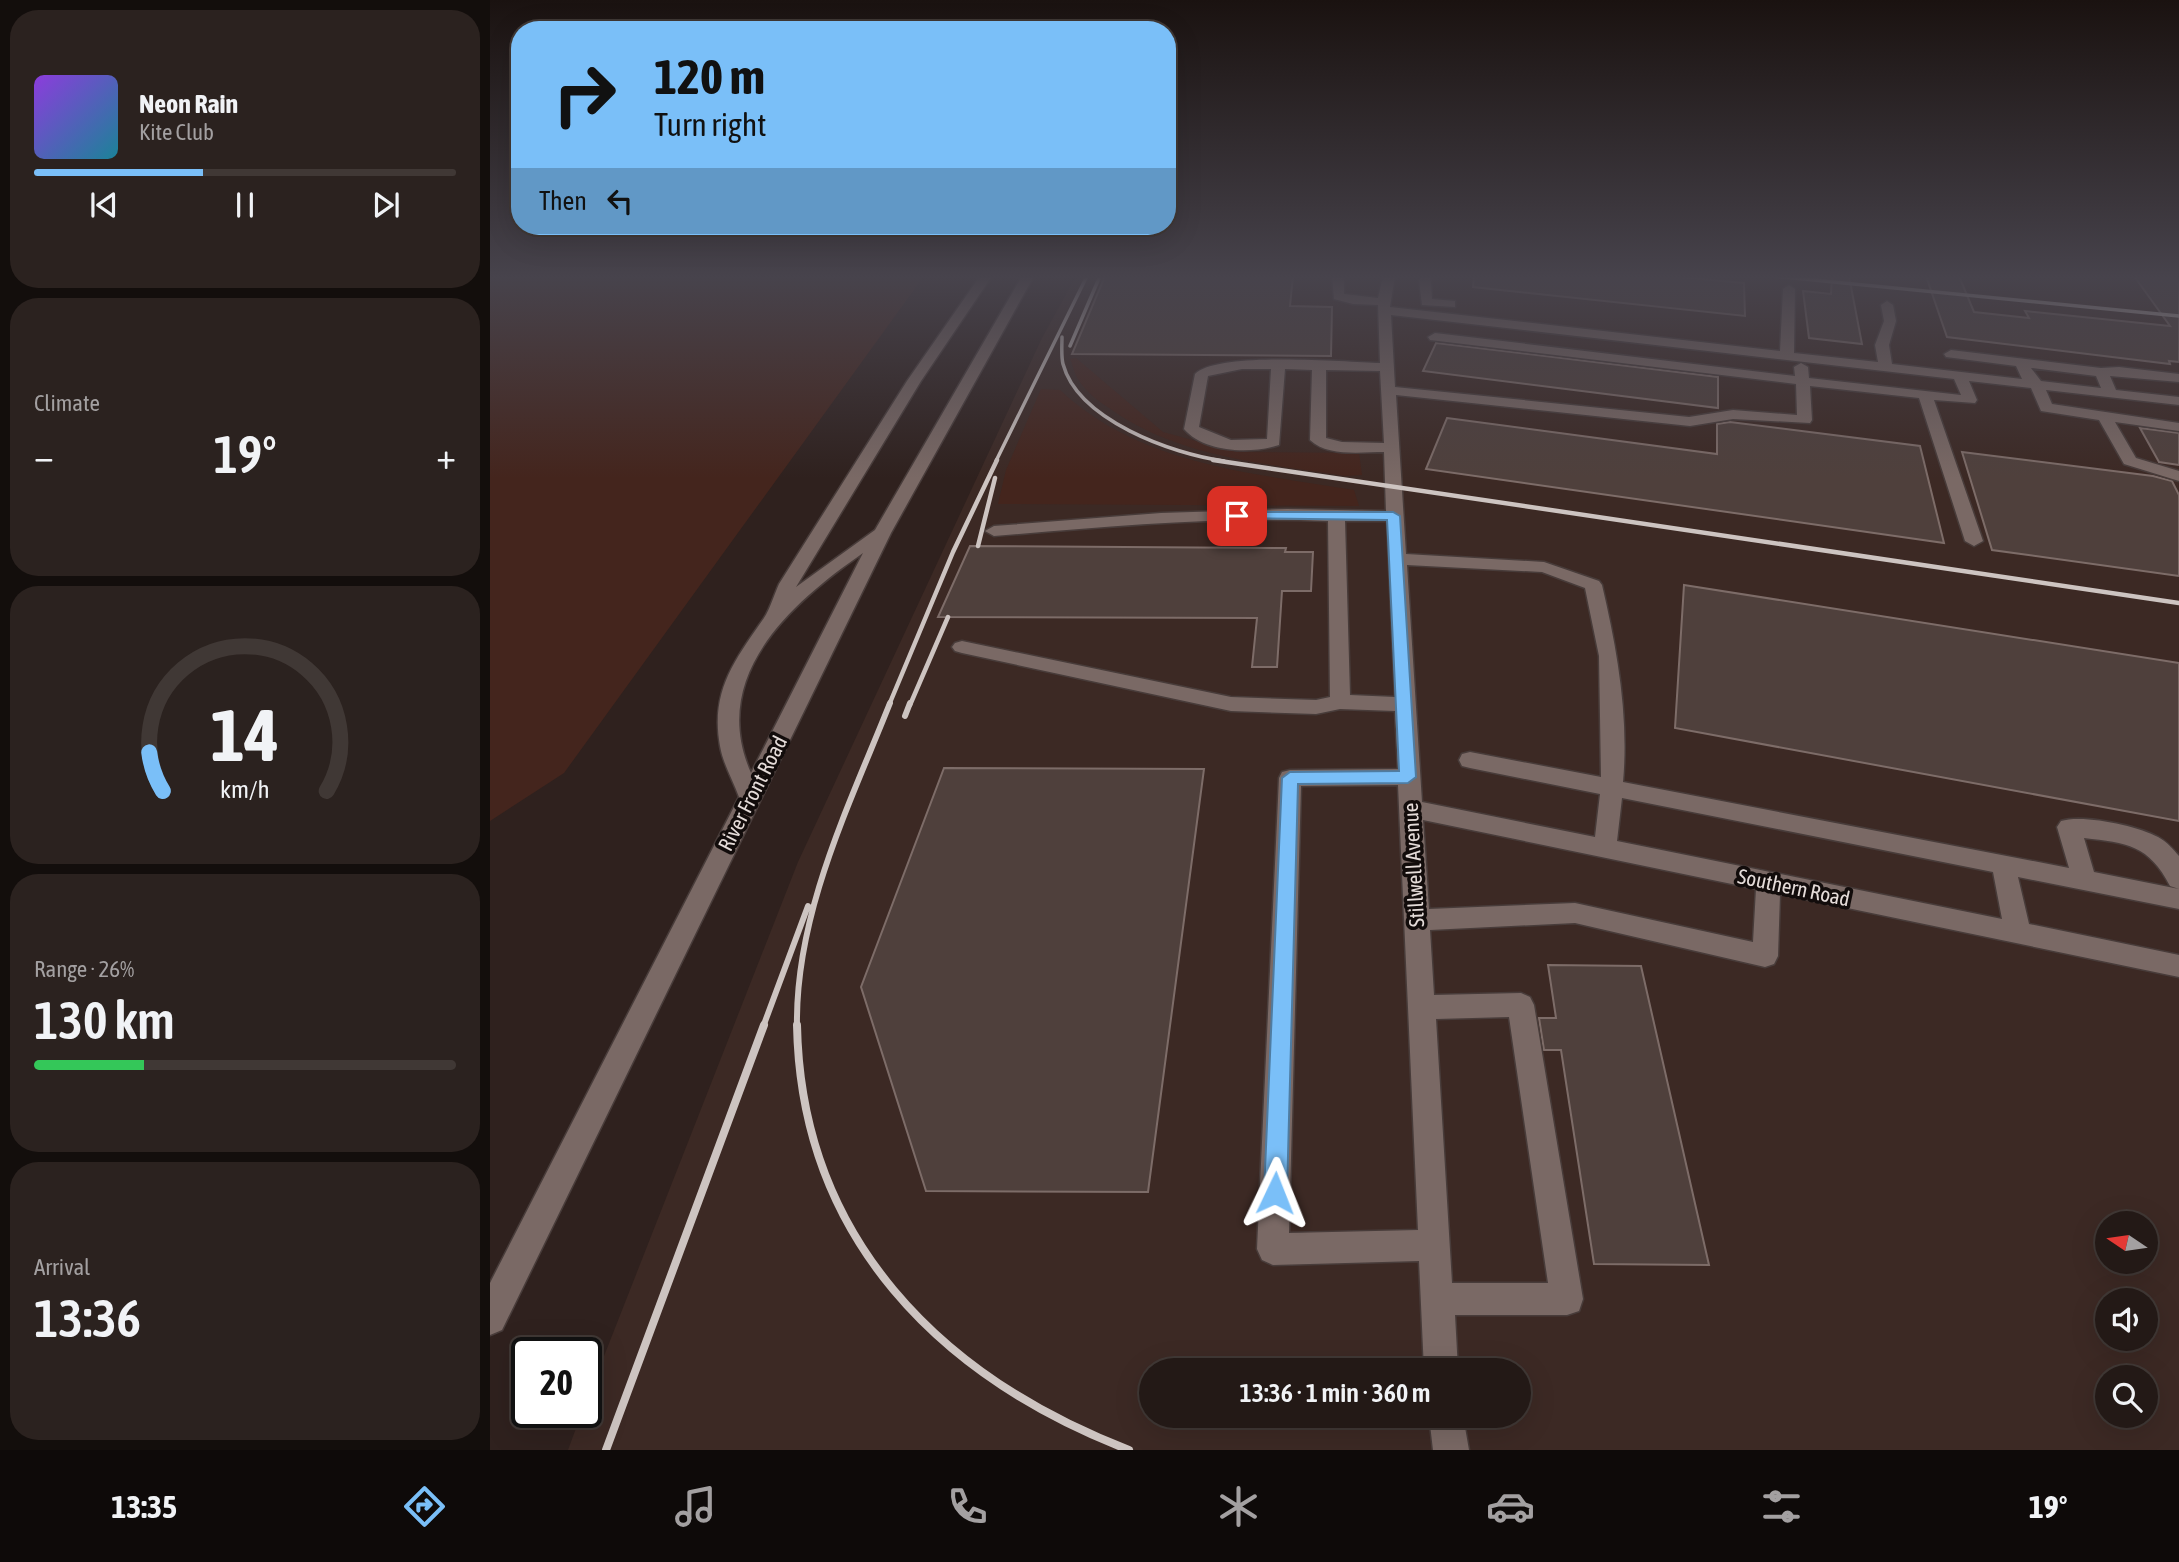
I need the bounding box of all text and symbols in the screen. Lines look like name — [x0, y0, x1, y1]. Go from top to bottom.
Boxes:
text: 120 m — [654, 48, 765, 104]
icon: right — [539, 49, 630, 140]
text: Neon Rain — [139, 89, 238, 119]
text: Turn right — [654, 106, 767, 143]
text: Kite Club — [139, 119, 214, 145]
icon: left — [601, 182, 639, 220]
icon: previous — [85, 186, 123, 224]
icon: pause — [226, 186, 264, 224]
icon: next — [367, 186, 405, 224]
text: Then — [539, 186, 587, 216]
text: Climate — [34, 390, 100, 416]
text: 19° — [213, 424, 277, 484]
text: − — [34, 434, 54, 477]
text: + — [436, 434, 456, 477]
pin — [1207, 486, 1267, 546]
icon: arrive — [1218, 497, 1256, 535]
text: 14 — [211, 693, 279, 776]
street label: River Front Road — [713, 732, 791, 854]
text: km/h — [220, 775, 270, 803]
street label: Stillwell Avenue — [1398, 802, 1428, 928]
street label: Southern Road — [1736, 863, 1852, 911]
text: Range · 26% — [34, 956, 134, 982]
text: 130 km — [34, 990, 175, 1050]
position arrow — [1238, 1156, 1312, 1230]
north arrow — [2095, 1211, 2158, 1274]
map controls — [2095, 1211, 2158, 1428]
text: Arrival — [34, 1254, 90, 1280]
text: 13:36 — [34, 1288, 141, 1348]
button: sound — [2095, 1288, 2158, 1351]
speed limit sign: 20 — [511, 1337, 602, 1428]
button: search — [2095, 1365, 2158, 1428]
text: 13:36 · 1 min · 360 m — [1240, 1378, 1430, 1408]
icon: directions — [400, 1482, 449, 1531]
icon: music — [671, 1482, 720, 1531]
icon: phone — [943, 1482, 992, 1531]
icon: climate — [1214, 1482, 1263, 1531]
icon: car — [1486, 1482, 1535, 1531]
icon: filters — [1757, 1482, 1806, 1531]
text: 13:35 — [111, 1488, 177, 1525]
text: 19° — [2029, 1488, 2068, 1525]

